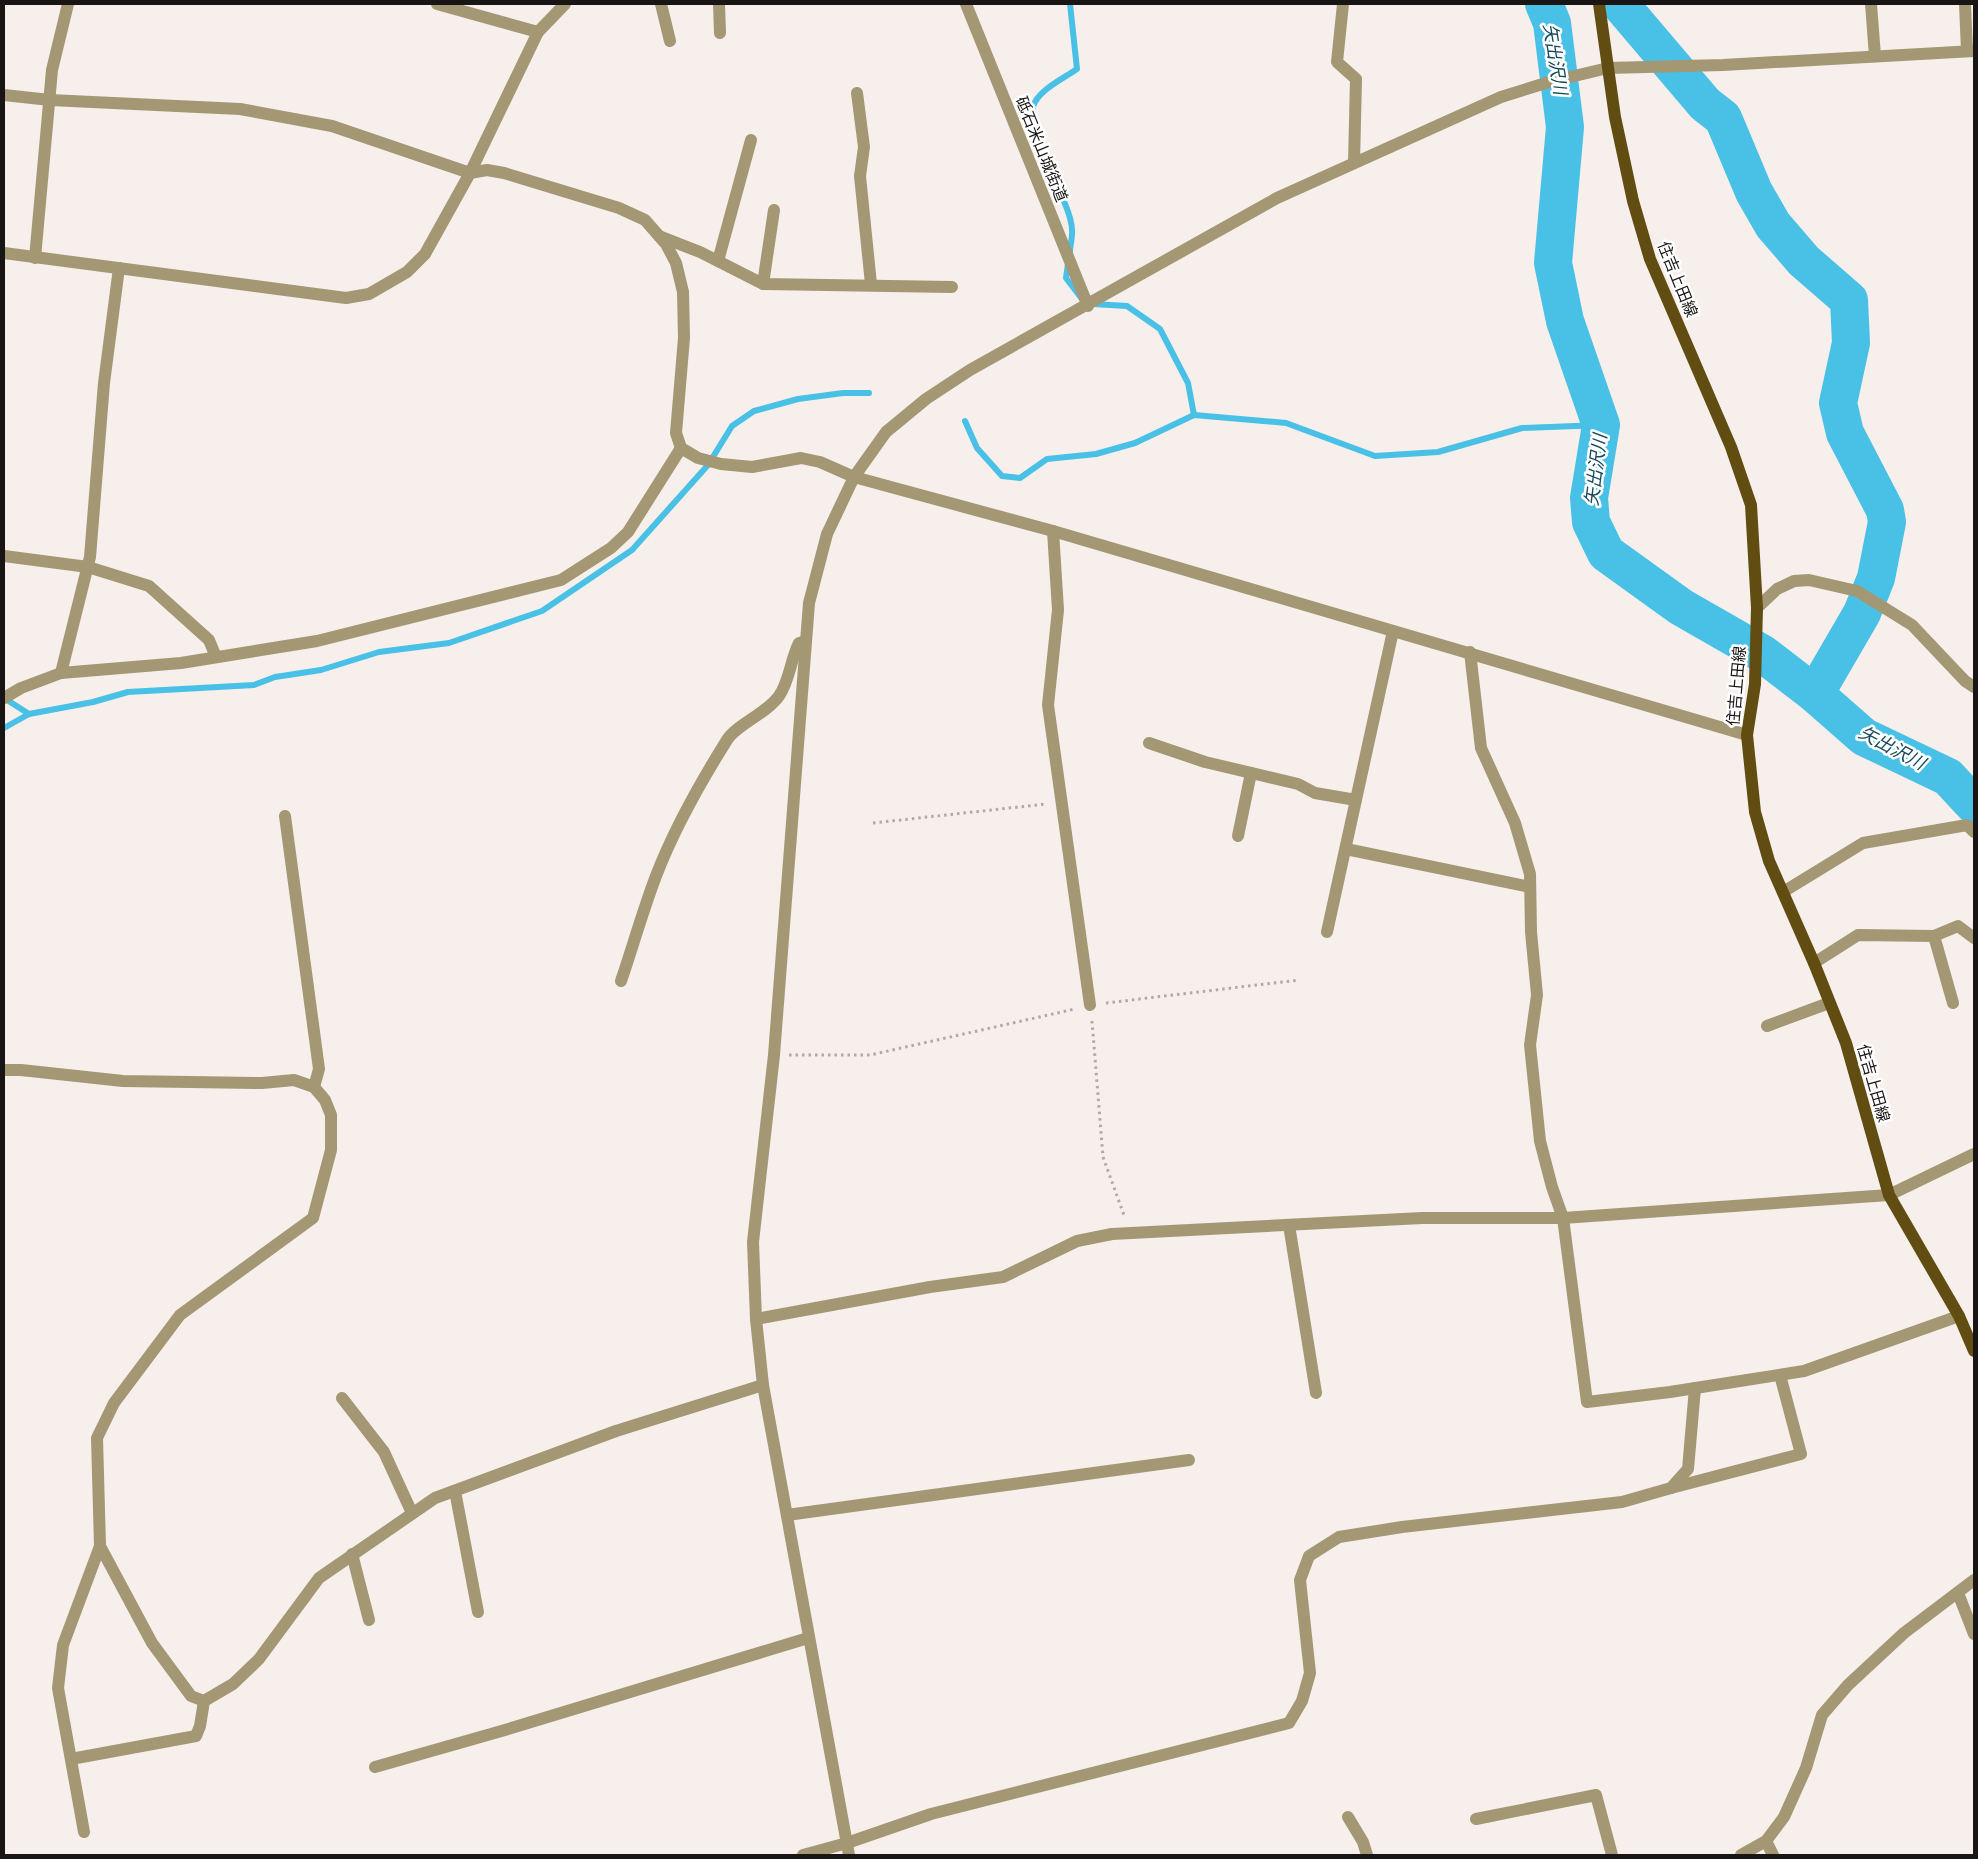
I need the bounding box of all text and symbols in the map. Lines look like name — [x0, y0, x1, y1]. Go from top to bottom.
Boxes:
water label: 矢出沢川 — [1536, 21, 1574, 99]
street label: 砥石米山城街道 — [1009, 93, 1073, 206]
street label: 住吉上田線 — [1651, 238, 1703, 321]
water label: 矢出沢川 — [1579, 431, 1615, 507]
street label: 住吉上田線 — [1722, 645, 1752, 727]
water label: 矢出沢川 — [1854, 720, 1932, 778]
street label: 住吉上田線 — [1850, 1042, 1896, 1125]

